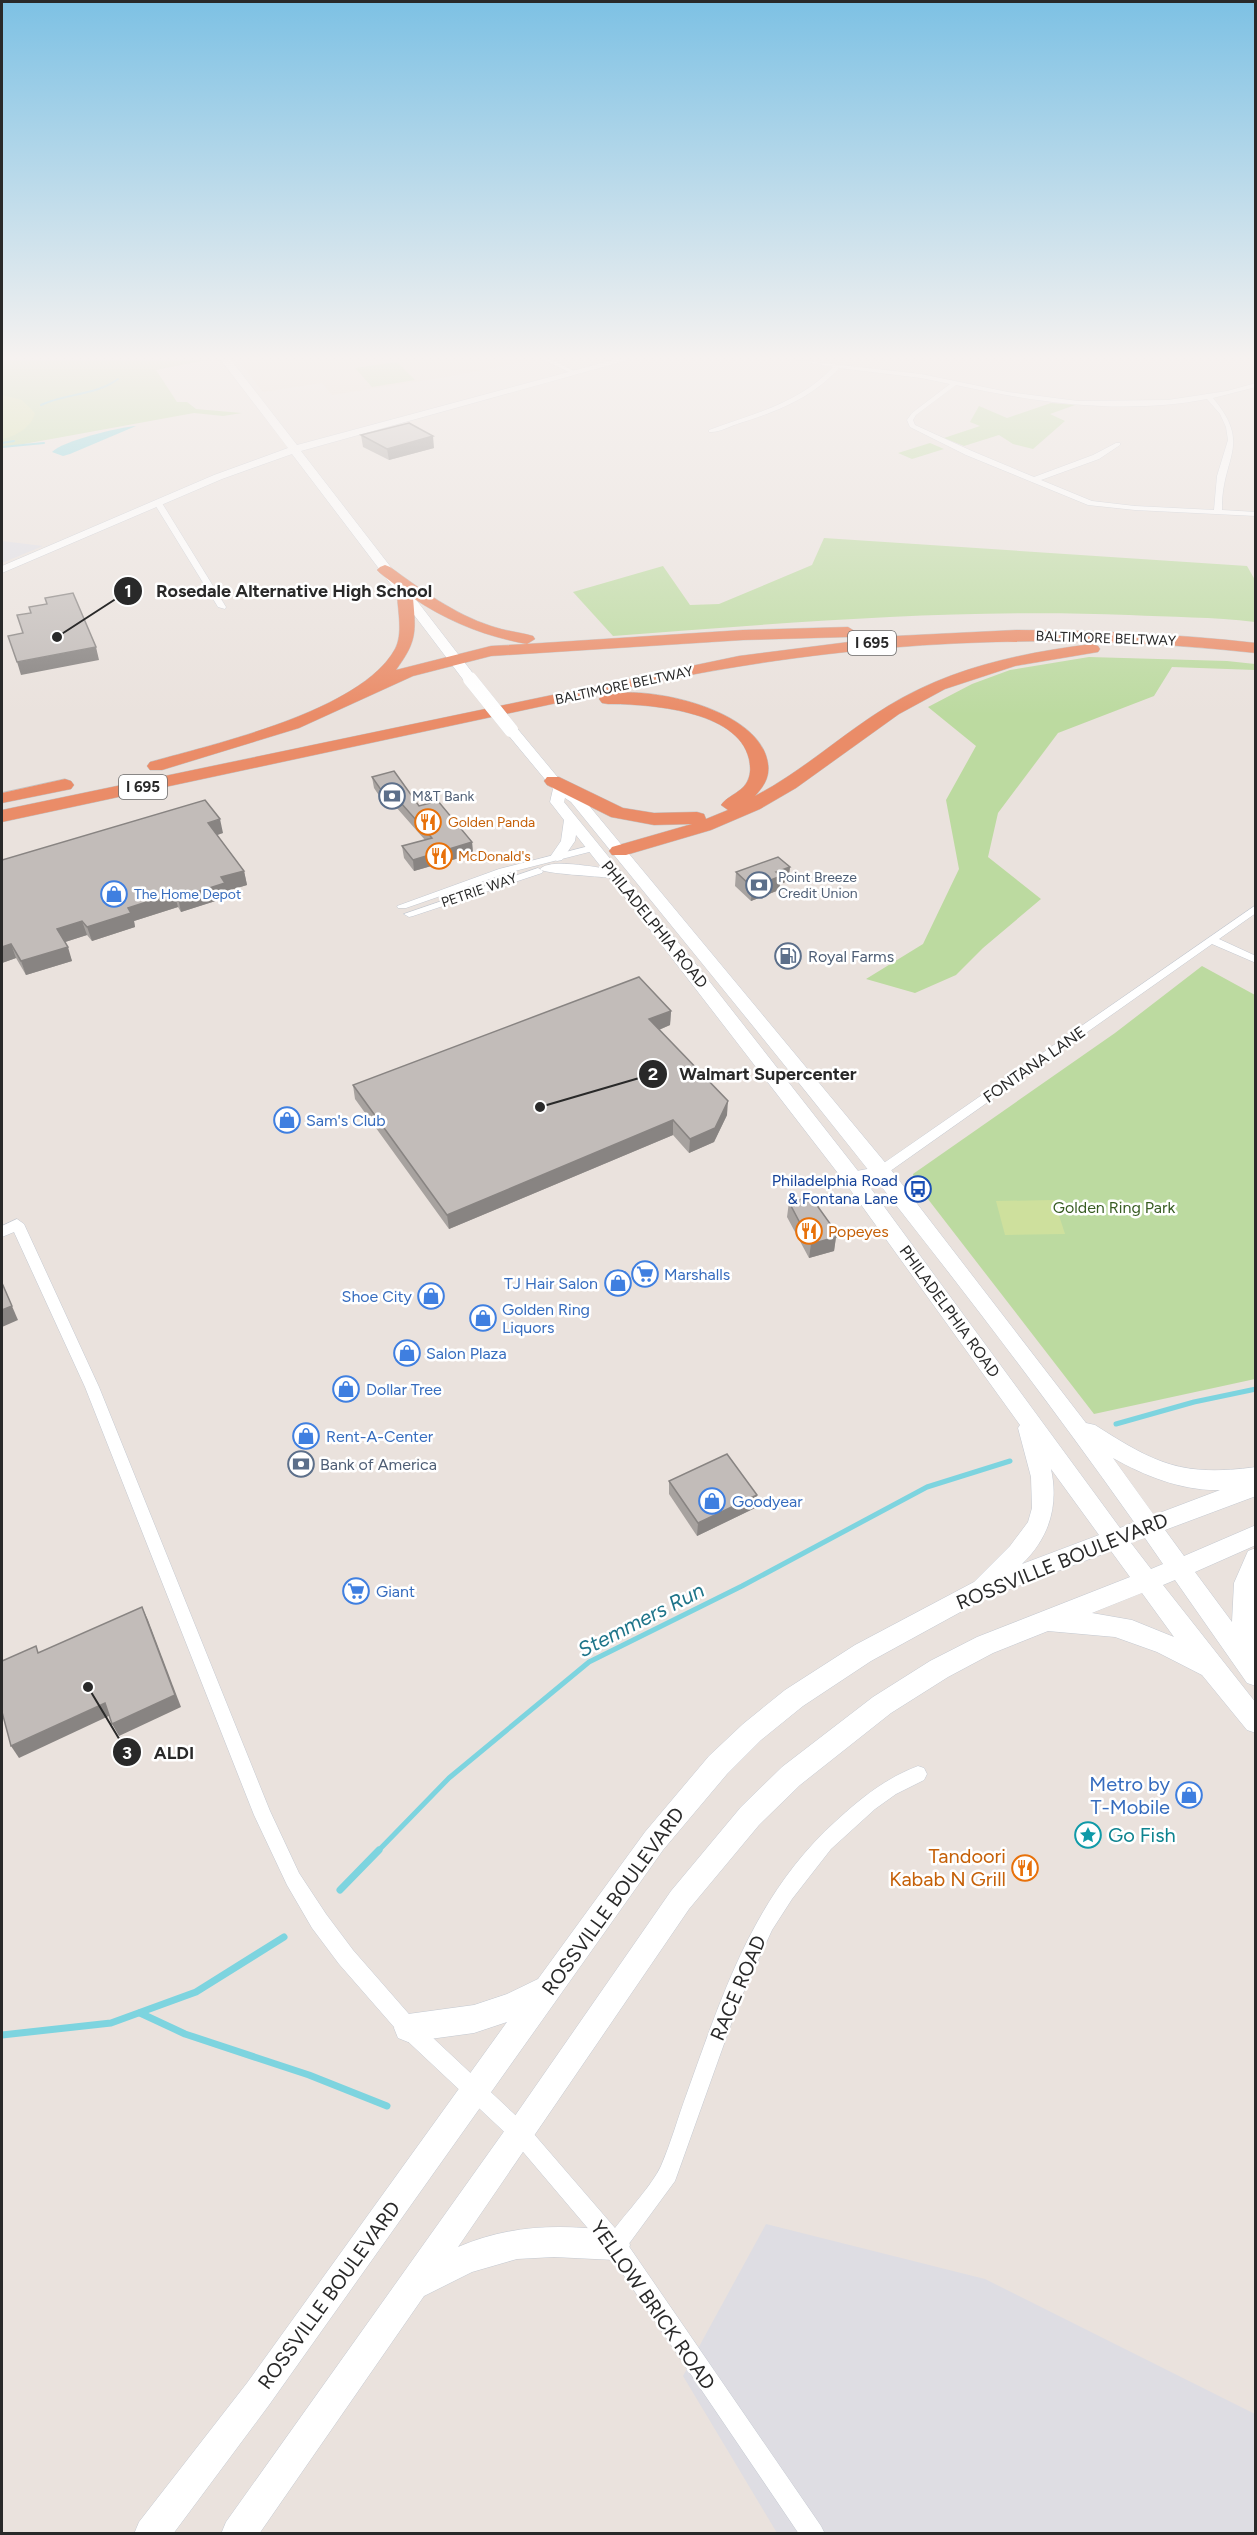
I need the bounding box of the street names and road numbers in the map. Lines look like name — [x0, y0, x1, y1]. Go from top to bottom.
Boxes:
street label: BALTIMORE BELTWAY — [1035, 628, 1177, 649]
road number: I 695 — [848, 631, 896, 655]
street label: BALTIMORE BELTWAY — [554, 662, 695, 708]
road number: I 695 — [119, 775, 167, 799]
street label: PHILADELPHIA ROAD — [597, 857, 712, 992]
street label: PETRIE WAY — [439, 869, 520, 911]
street label: FONTANA LANE — [980, 1022, 1089, 1107]
street label: PHILADELPHIA ROAD — [895, 1242, 1004, 1381]
street label: ROSSVILLE BOULEVARD — [953, 1507, 1171, 1615]
street label: ROSSVILLE BOULEVARD — [537, 1802, 689, 2000]
street label: RACE ROAD — [705, 1932, 771, 2044]
street label: ROSSVILLE BOULEVARD — [253, 2196, 405, 2394]
street label: YELLOW BRICK ROAD — [586, 2216, 720, 2394]

